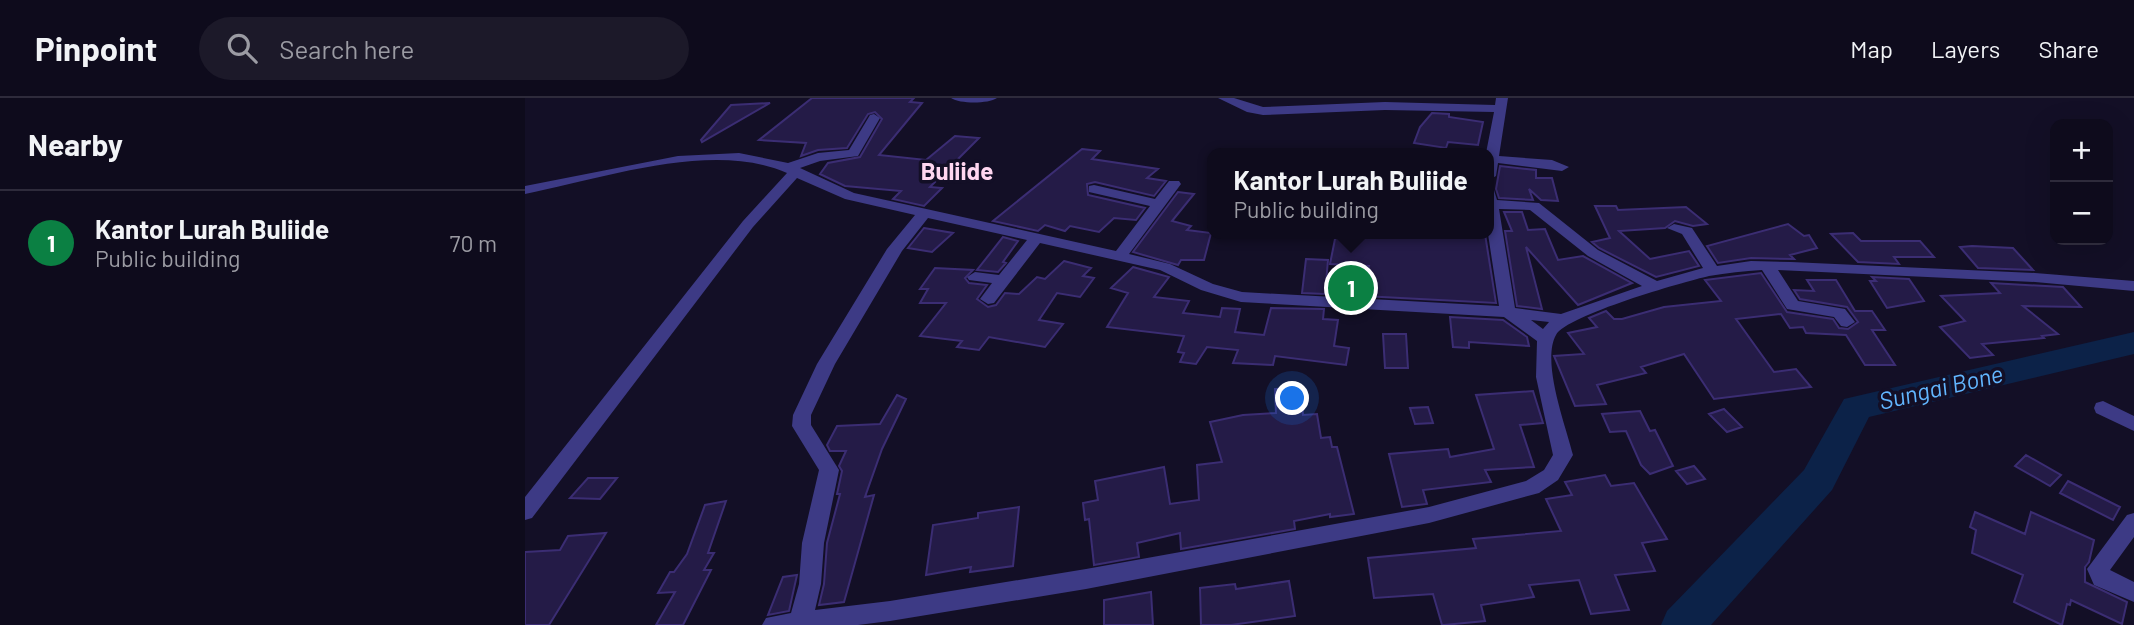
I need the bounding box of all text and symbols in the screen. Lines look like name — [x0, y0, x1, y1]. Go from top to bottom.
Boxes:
search box — [199, 17, 689, 80]
text: Pinpoint — [35, 28, 157, 68]
icon: search — [223, 29, 261, 67]
text: Search here — [279, 33, 414, 64]
text: Map — [1850, 34, 1893, 63]
text: Layers — [1931, 34, 2000, 63]
text: Share — [2038, 34, 2099, 63]
map controls — [2050, 119, 2113, 245]
button: + — [2050, 119, 2113, 182]
text: Nearby — [28, 126, 123, 162]
popup — [1207, 148, 1494, 239]
district label: Buliide — [921, 156, 993, 185]
text: Kantor Lurah Buliide — [1233, 164, 1468, 195]
button: − — [2050, 182, 2113, 245]
text: Public building — [1233, 195, 1379, 223]
text: Kantor Lurah Buliide — [95, 213, 329, 244]
text: 1 — [47, 229, 55, 257]
text: 70 m — [450, 229, 497, 257]
text: Public building — [95, 244, 240, 272]
pin: 1 — [1328, 262, 1374, 314]
water label: Sungai Bone — [1876, 358, 2006, 415]
your location — [1275, 381, 1309, 415]

